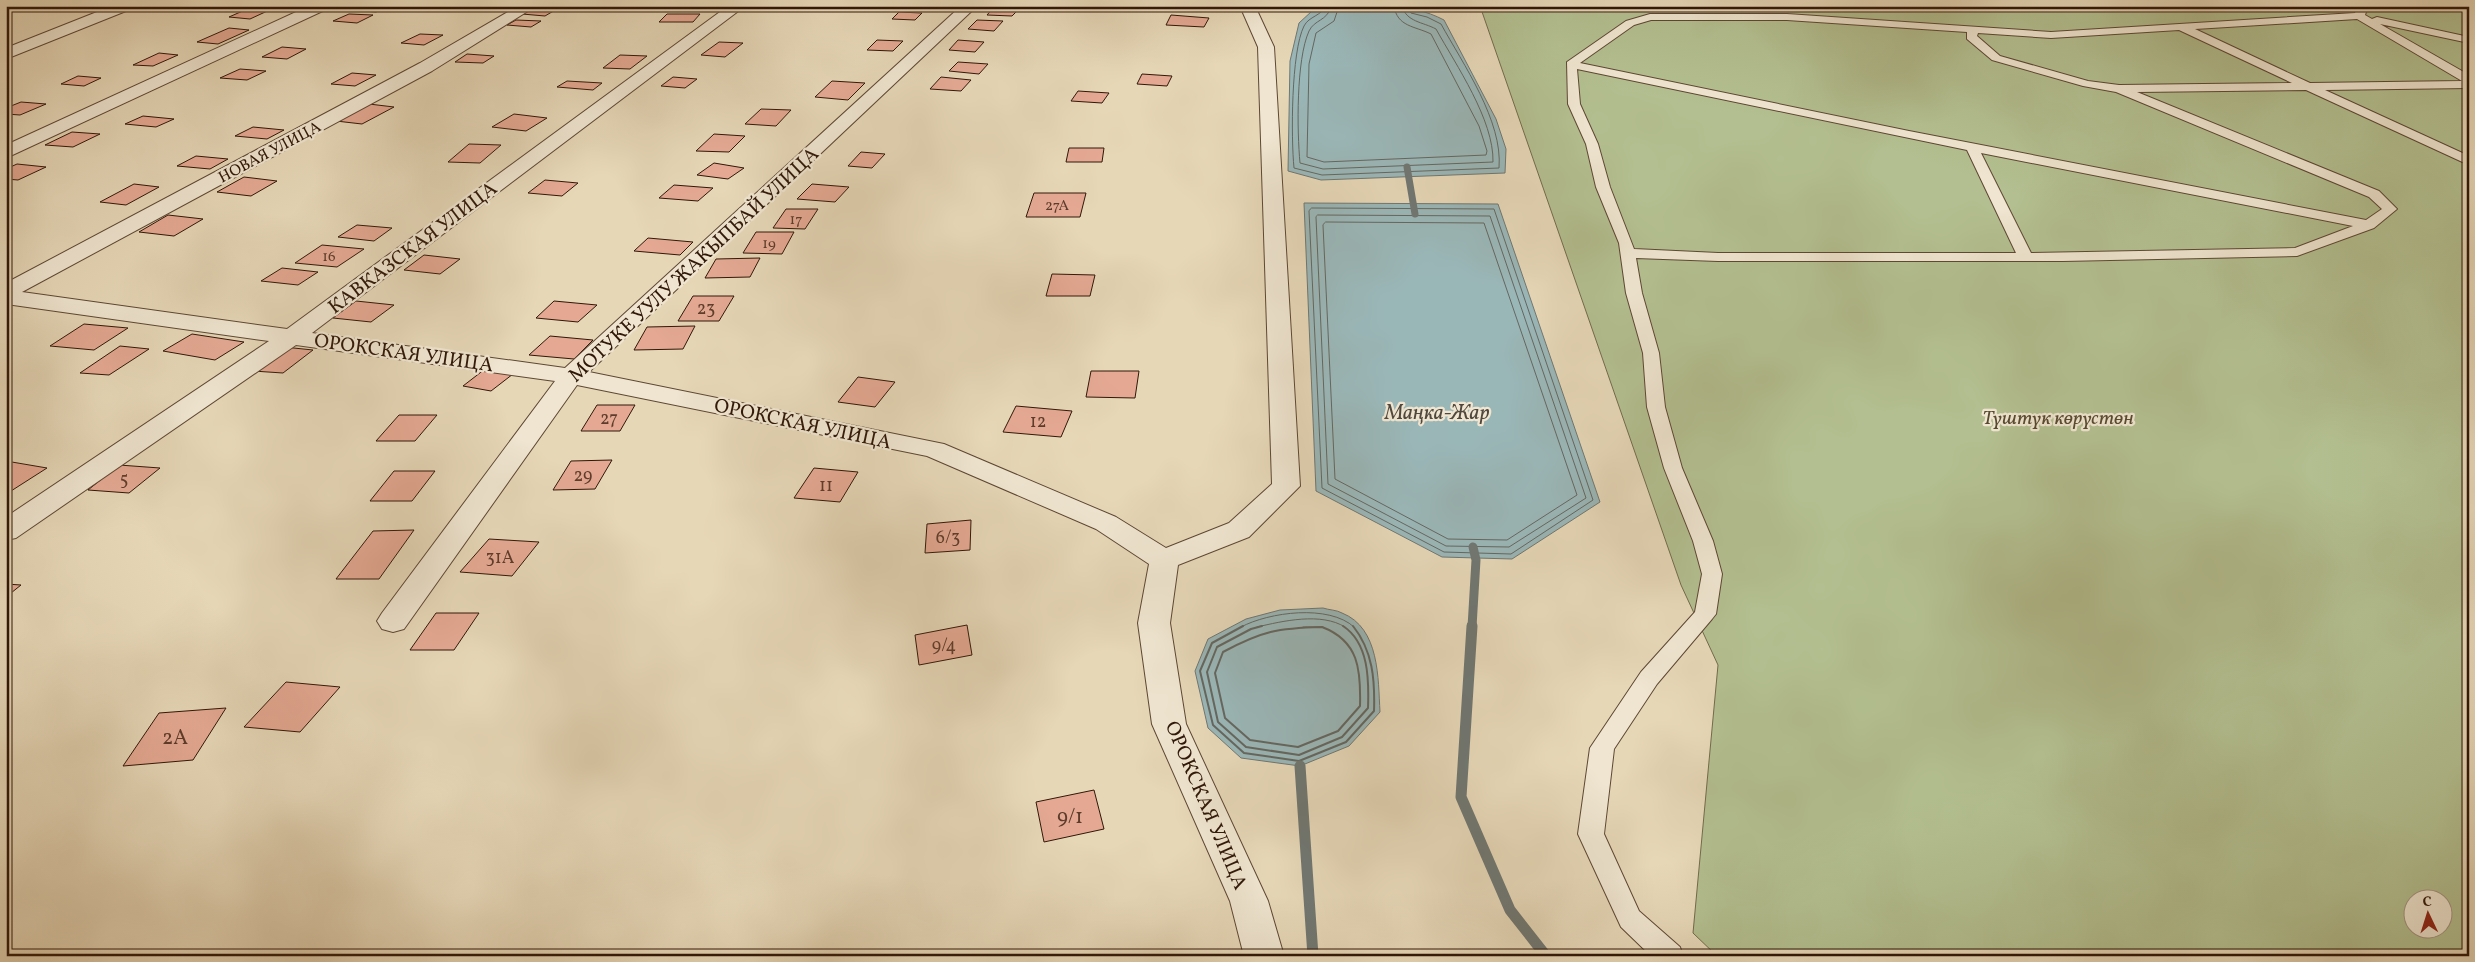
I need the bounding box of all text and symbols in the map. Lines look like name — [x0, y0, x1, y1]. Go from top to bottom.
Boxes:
street label: НОВАЯ УЛИЦА — [215, 116, 325, 189]
street label: МОТУКЕ УУЛУ ЖАКЫПБАЙ УЛИЦА — [563, 141, 826, 390]
street label: КАВКАЗСКАЯ УЛИЦА — [323, 176, 504, 322]
house number: 27А — [1045, 196, 1069, 217]
house number: 17 — [789, 210, 803, 231]
house number: 19 — [762, 234, 776, 255]
house number: 16 — [322, 247, 336, 268]
house number: 23 — [697, 297, 715, 322]
street label: ОРОКСКАЯ УЛИЦА — [312, 328, 495, 380]
street label: ОРОКСКАЯ УЛИЦА — [711, 392, 894, 457]
water label: Маңка-Жар — [1384, 399, 1489, 428]
park label: Түштүк көрүстөн — [1982, 405, 2134, 433]
house number: 27 — [600, 407, 618, 432]
house number: 12 — [1030, 410, 1046, 435]
house number: 29 — [574, 464, 592, 489]
house number: 5 — [120, 468, 128, 493]
house number: 11 — [819, 474, 833, 499]
house number: 6/3 — [936, 526, 960, 551]
house number: 31А — [486, 546, 515, 571]
house number: 9/4 — [932, 634, 956, 659]
street label: ОРОКСКАЯ УЛИЦА — [1157, 717, 1253, 894]
house number: 2А — [162, 724, 188, 753]
house number: 9/1 — [1057, 803, 1083, 832]
north arrow — [2402, 890, 2452, 940]
text: С — [2422, 893, 2432, 912]

